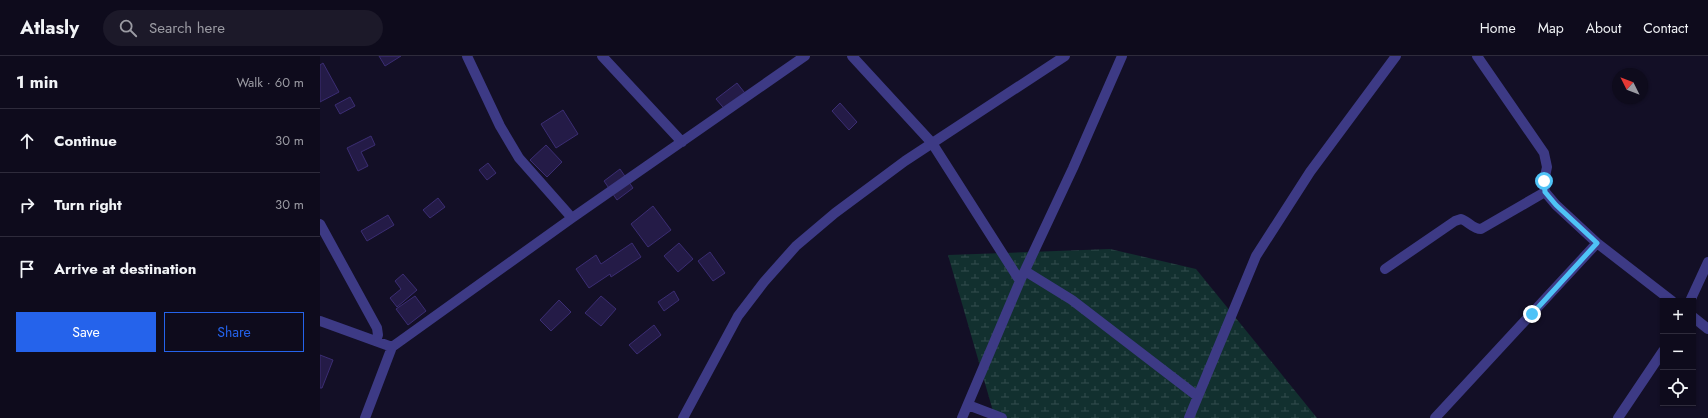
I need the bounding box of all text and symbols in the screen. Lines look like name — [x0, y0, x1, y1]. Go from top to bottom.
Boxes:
search box — [103, 10, 383, 46]
text: Atlasly — [20, 14, 79, 41]
icon: search — [117, 17, 139, 39]
text: Search here — [149, 17, 225, 39]
text: Home — [1480, 18, 1516, 38]
text: Map — [1538, 18, 1564, 38]
text: About — [1586, 18, 1621, 38]
text: Contact — [1643, 18, 1688, 38]
north arrow — [1612, 68, 1648, 104]
text: 1 min — [16, 70, 58, 94]
text: Walk · 60 m — [236, 73, 304, 92]
icon: ahead — [16, 130, 38, 152]
text: Continue — [54, 130, 117, 152]
text: 30 m — [275, 131, 304, 150]
route start — [1535, 172, 1553, 190]
icon: right — [16, 194, 38, 216]
text: Turn right — [54, 194, 122, 216]
text: 30 m — [275, 195, 304, 214]
icon: arrive — [16, 258, 38, 280]
text: Arrive at destination — [54, 258, 196, 280]
map controls — [1660, 298, 1696, 406]
button: + — [1660, 298, 1696, 334]
route end — [1523, 305, 1541, 323]
button: Save — [16, 312, 156, 352]
button: Share — [164, 312, 304, 352]
button: − — [1660, 334, 1696, 370]
button: locate — [1660, 370, 1696, 406]

